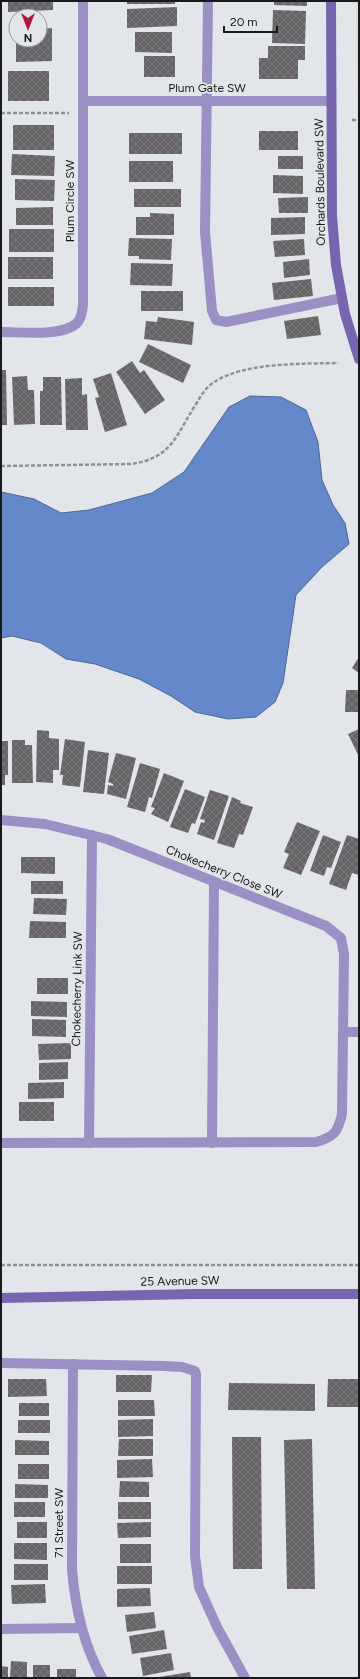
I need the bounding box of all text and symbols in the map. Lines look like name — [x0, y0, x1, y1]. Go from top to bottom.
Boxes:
north arrow — [8, 8, 48, 48]
scale bar — [224, 8, 277, 34]
text: 20 m — [230, 15, 258, 29]
text: N — [24, 31, 32, 44]
street label: Plum Gate SW — [168, 81, 246, 95]
street label: Orchards Boulevard SW — [312, 118, 328, 246]
street label: Plum Circle SW — [63, 159, 77, 242]
street label: Chokecherry Close SW — [164, 842, 285, 902]
street label: Chokecherry Link SW — [69, 931, 85, 1047]
street label: 25 Avenue SW — [140, 1273, 220, 1289]
street label: 71 Street SW — [52, 1488, 66, 1558]

